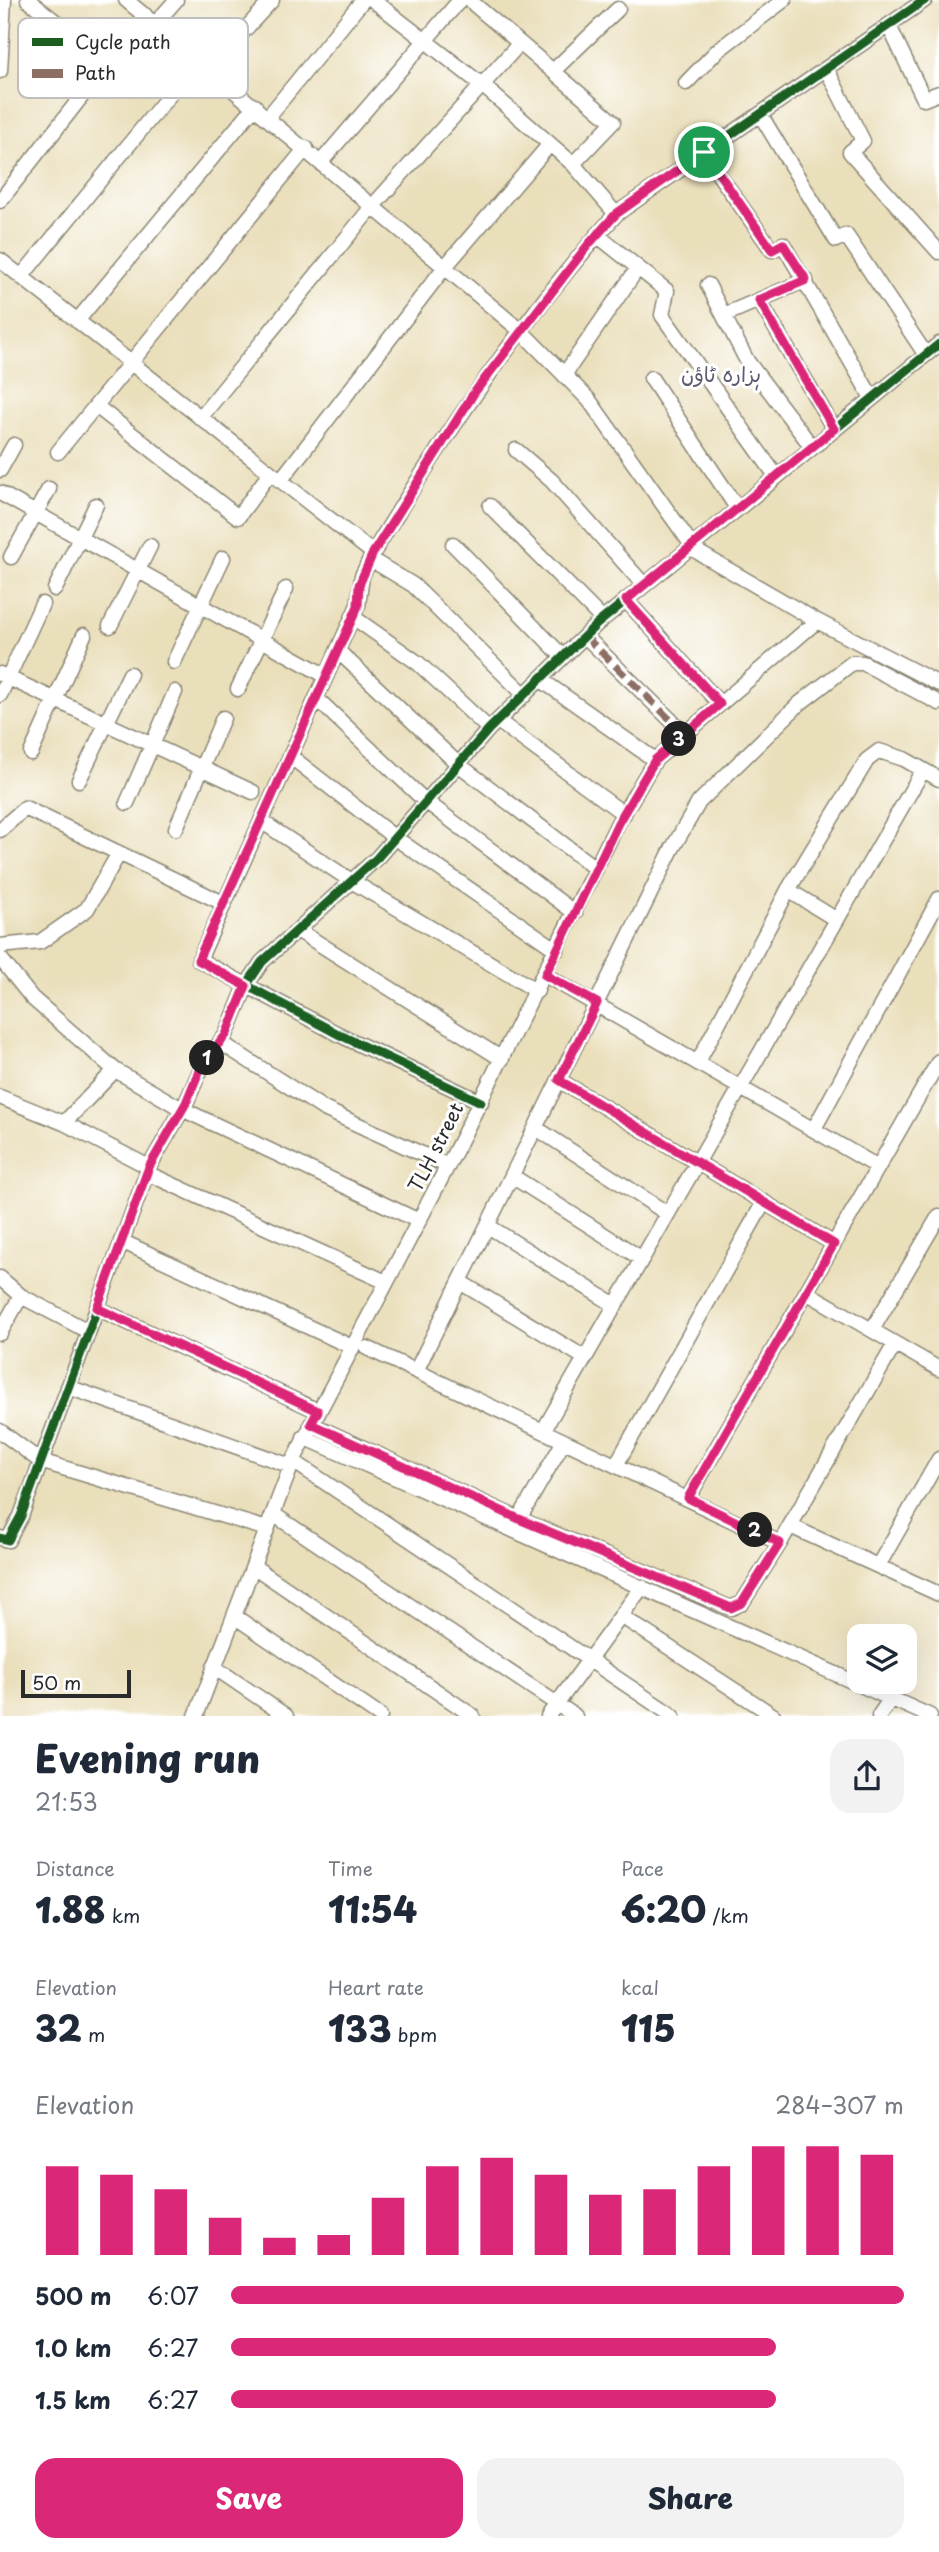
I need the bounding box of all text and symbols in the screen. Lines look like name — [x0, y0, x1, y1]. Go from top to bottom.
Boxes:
legend — [18, 18, 248, 98]
text: Cycle path — [75, 27, 171, 55]
text: Path — [75, 58, 116, 86]
pin — [674, 122, 734, 182]
icon: arrive — [685, 133, 723, 171]
district label: ہزارہ ٹاؤن — [681, 357, 761, 391]
pin: 3 — [662, 722, 696, 756]
text: 3 — [672, 724, 685, 752]
pin: 1 — [190, 1040, 224, 1076]
text: 1 — [202, 1043, 211, 1071]
street label: TLH street — [401, 1097, 470, 1197]
pin: 2 — [738, 1512, 772, 1548]
text: 2 — [748, 1515, 761, 1543]
map controls — [847, 1624, 917, 1694]
button: layers — [847, 1624, 917, 1694]
scale bar — [21, 1666, 131, 1698]
text: 50 m — [32, 1668, 81, 1696]
text: Evening run — [35, 1729, 260, 1786]
button: share — [830, 1739, 904, 1813]
text: 21:53 — [35, 1784, 98, 1819]
text: Distance — [35, 1854, 115, 1882]
text: Time — [328, 1854, 373, 1882]
text: Pace — [621, 1854, 664, 1882]
text: 1.88 — [35, 1882, 106, 1935]
text: 11:54 — [328, 1882, 417, 1935]
text: 6:20 — [621, 1882, 706, 1935]
text: km — [106, 1901, 140, 1929]
text: /km — [706, 1901, 749, 1929]
text: Elevation — [35, 1973, 117, 2001]
text: Heart rate — [328, 1973, 424, 2001]
text: kcal — [621, 1973, 659, 2001]
text: 32 — [35, 2001, 82, 2054]
text: 133 — [328, 2001, 392, 2054]
text: 115 — [621, 2001, 676, 2054]
text: m — [82, 2020, 105, 2048]
text: bpm — [392, 2020, 437, 2048]
text: Elevation — [35, 2087, 134, 2122]
text: 284–307 m — [775, 2087, 904, 2122]
text: 500 m — [35, 2278, 112, 2313]
text: 6:07 — [147, 2278, 199, 2313]
text: 1.0 km — [35, 2330, 112, 2365]
text: 6:27 — [147, 2330, 198, 2365]
text: 1.5 km — [35, 2382, 111, 2417]
text: 6:27 — [147, 2382, 198, 2417]
button: Save — [35, 2458, 463, 2538]
button: Share — [477, 2458, 904, 2538]

